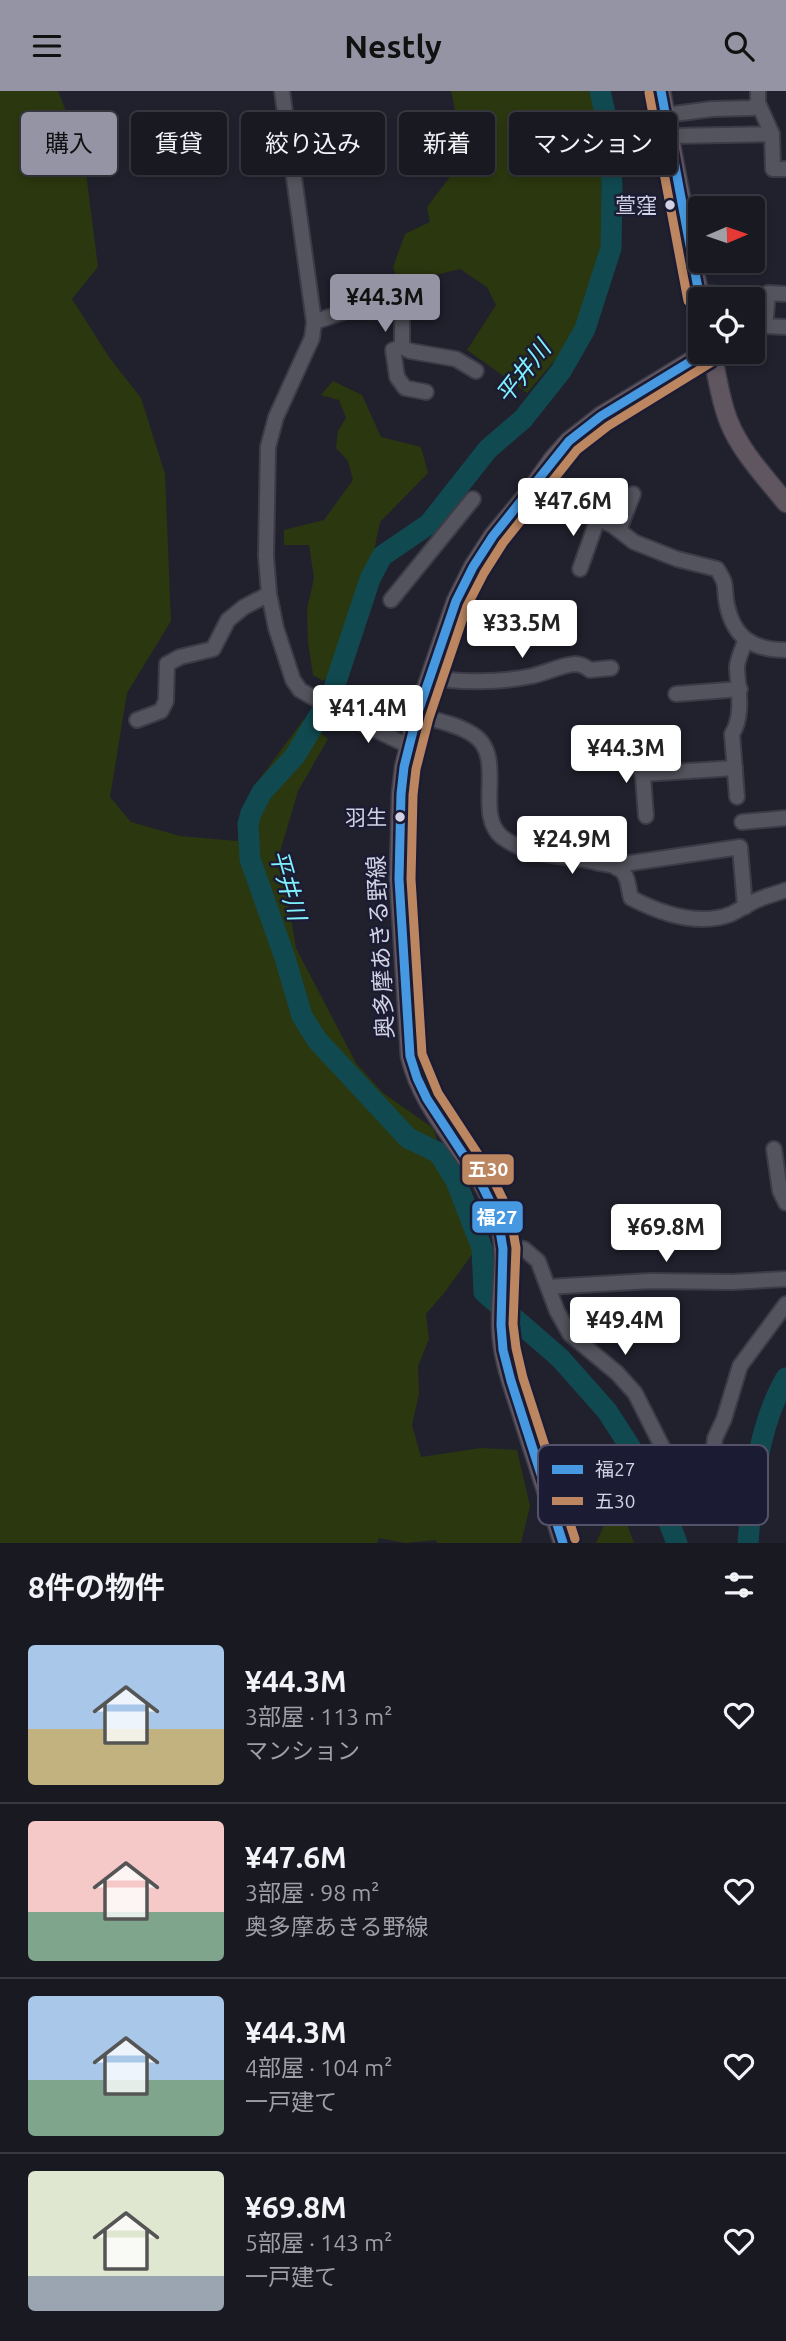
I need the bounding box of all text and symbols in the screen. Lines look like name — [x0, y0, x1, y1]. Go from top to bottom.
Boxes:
icon: menu — [28, 27, 66, 65]
icon: search — [720, 27, 758, 65]
text: Nestly — [344, 28, 442, 64]
chip: 購入 — [21, 112, 117, 175]
chip: 賃貸 — [131, 112, 227, 175]
chip: 絞り込み — [241, 112, 385, 175]
chip: 新着 — [399, 112, 495, 175]
chip: マンション — [509, 112, 677, 175]
place label: 萱窪 — [615, 193, 657, 217]
north arrow — [688, 196, 765, 273]
map controls — [688, 196, 765, 364]
marker: 萱窪 — [663, 198, 677, 212]
pin: ¥44.3M — [328, 275, 442, 334]
text: ¥44.3M — [346, 284, 424, 309]
button: locate — [688, 287, 765, 364]
water label: 平井川 — [490, 333, 558, 409]
pin: ¥47.6M — [516, 479, 630, 538]
text: ¥47.6M — [534, 488, 612, 513]
pin: ¥33.5M — [465, 601, 579, 660]
text: ¥33.5M — [483, 610, 561, 635]
pin: ¥41.4M — [311, 685, 425, 745]
text: ¥41.4M — [329, 695, 407, 720]
pin: ¥44.3M — [569, 725, 683, 785]
text: ¥44.3M — [587, 735, 665, 760]
place label: 羽生 — [345, 805, 387, 829]
marker: 羽生 — [393, 810, 407, 824]
pin: ¥24.9M — [515, 817, 629, 876]
text: ¥24.9M — [533, 826, 611, 851]
water label: 平井川 — [265, 847, 312, 926]
street label: 奥多摩あきる野線 — [363, 855, 397, 1039]
line badge: 五30 — [461, 1153, 515, 1186]
text: 五30 — [468, 1158, 508, 1180]
line badge: 福27 — [471, 1200, 524, 1234]
pin: ¥69.8M — [609, 1205, 723, 1264]
text: 福27 — [477, 1206, 517, 1228]
text: ¥69.8M — [627, 1214, 705, 1239]
pin: ¥49.4M — [568, 1297, 682, 1357]
text: ¥49.4M — [586, 1307, 664, 1332]
legend — [538, 1445, 768, 1525]
text: 福27 — [595, 1458, 635, 1480]
text: 五30 — [595, 1490, 635, 1512]
icon: filters — [720, 1566, 758, 1604]
text: 8件の物件 — [28, 1570, 165, 1604]
text: ¥44.3M — [245, 1664, 347, 1698]
icon: home — [84, 1673, 168, 1757]
icon: heart — [720, 1696, 758, 1734]
text: 3部屋 · 113 m² — [245, 1704, 392, 1729]
text: マンション — [245, 1738, 360, 1763]
text: ¥47.6M — [245, 1840, 347, 1874]
icon: home — [84, 1849, 168, 1933]
icon: heart — [720, 1872, 758, 1910]
text: 3部屋 · 98 m² — [245, 1880, 379, 1905]
text: 奥多摩あきる野線 — [245, 1914, 429, 1939]
text: ¥44.3M — [245, 2015, 347, 2049]
icon: home — [84, 2024, 168, 2108]
icon: heart — [720, 2047, 758, 2085]
text: 4部屋 · 104 m² — [245, 2055, 392, 2080]
text: 一戸建て — [245, 2089, 337, 2114]
text: ¥69.8M — [245, 2190, 347, 2224]
icon: home — [84, 2199, 168, 2283]
icon: heart — [720, 2222, 758, 2260]
text: 5部屋 · 143 m² — [245, 2230, 392, 2255]
text: 一戸建て — [245, 2264, 337, 2289]

